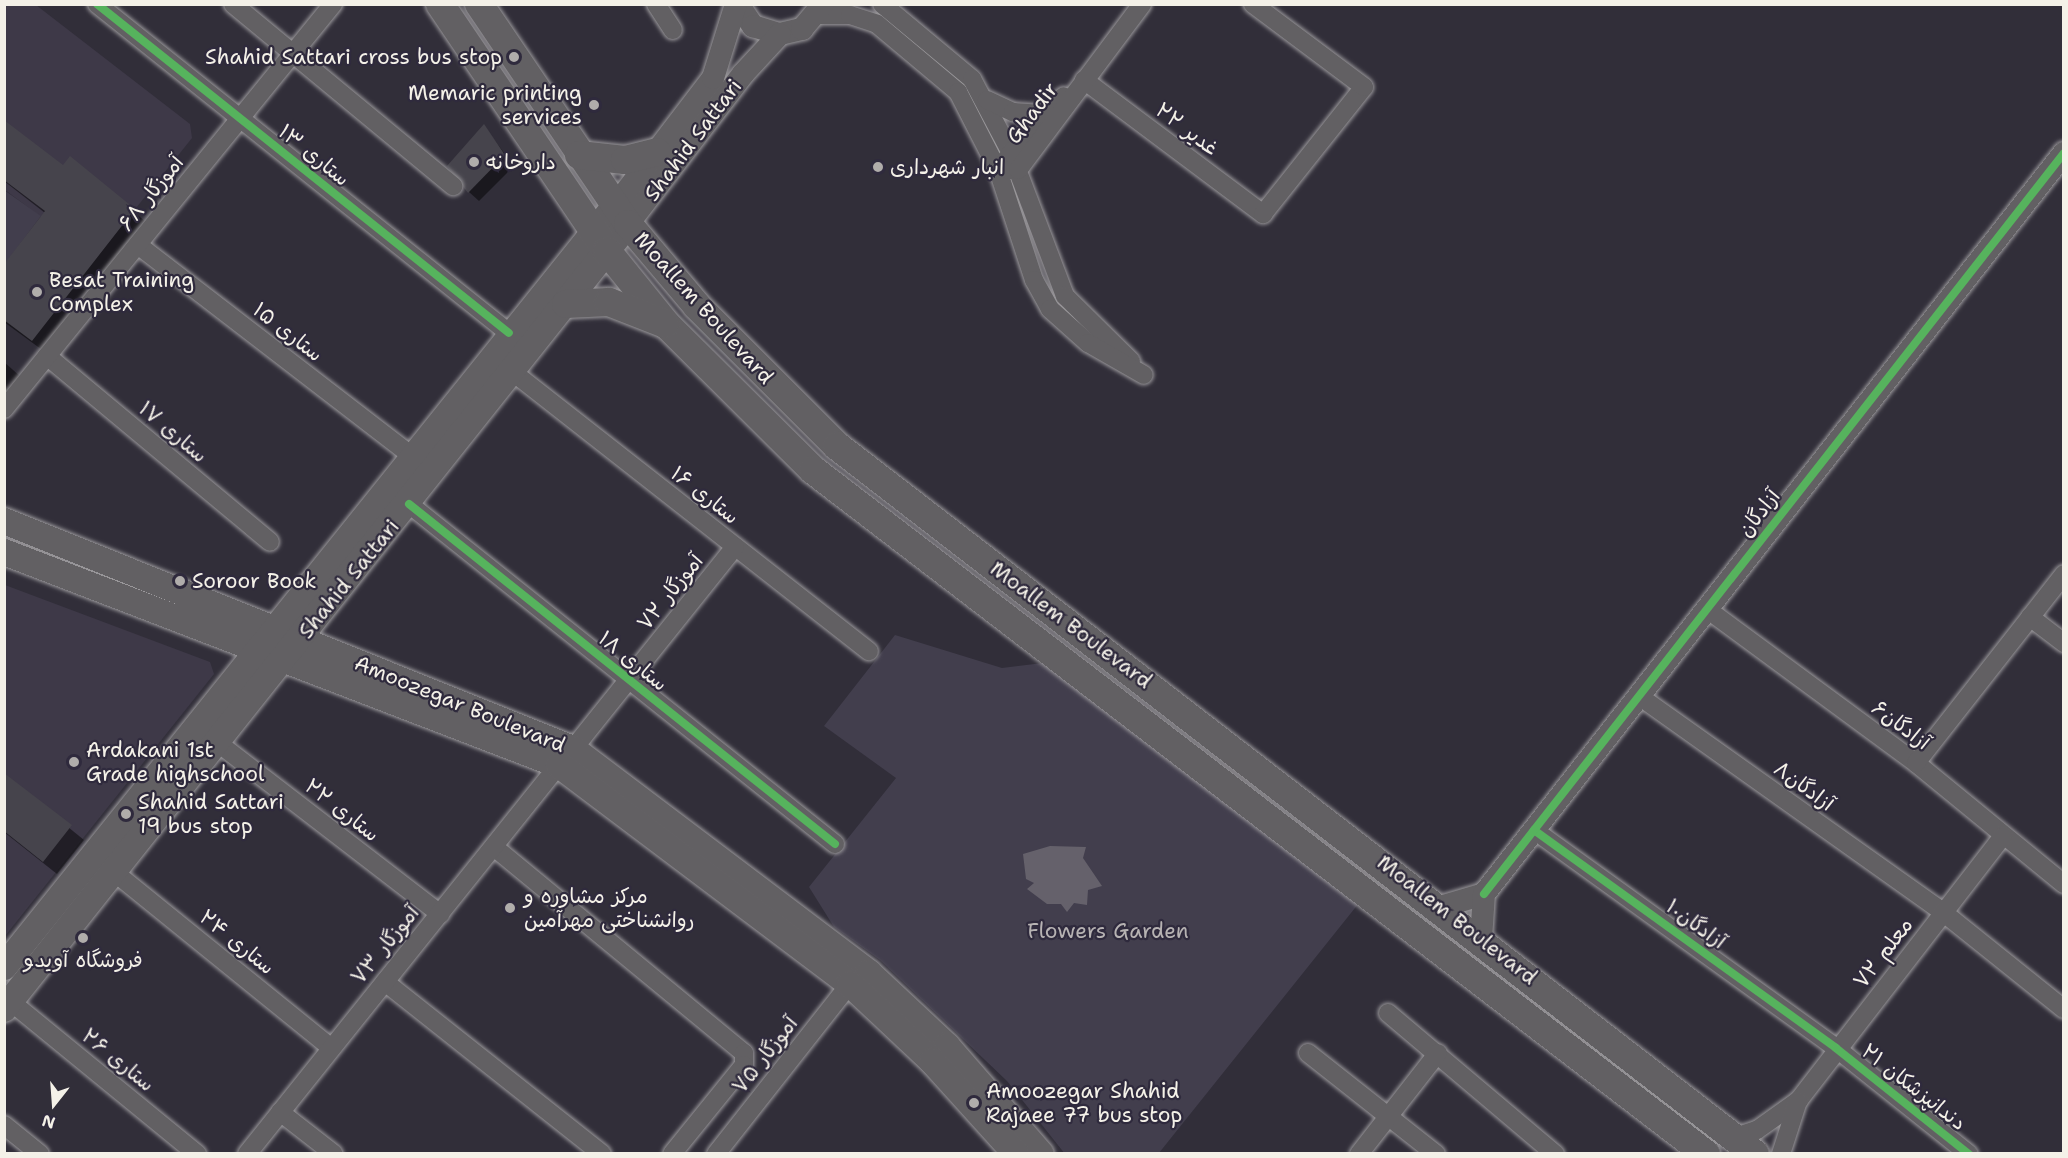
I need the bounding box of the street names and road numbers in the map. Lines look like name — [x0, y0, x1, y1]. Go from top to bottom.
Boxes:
street label: Shahid Sattari — [639, 74, 747, 206]
street label: Ghadir — [1001, 77, 1063, 149]
street label: غدیر ۲۲ — [1151, 97, 1223, 161]
street label: ستاری ۱۳ — [273, 119, 355, 191]
street label: آموزگار ۶۸ — [113, 150, 189, 236]
street label: Moallem Boulevard — [629, 227, 779, 389]
street label: ستاری ۱۵ — [248, 297, 328, 367]
street label: ستاری ۱۷ — [134, 396, 212, 468]
street label: ستاری ۱۶ — [666, 461, 744, 529]
street label: آزادگان — [1733, 484, 1785, 542]
street label: Shahid Sattari — [293, 514, 405, 644]
street label: ۷۲ آموزگار — [632, 549, 708, 635]
street label: Moallem Boulevard — [985, 556, 1157, 694]
street label: ستاری ۱۸ — [593, 626, 673, 696]
street label: Amoozegar Boulevard — [351, 650, 569, 758]
street label: آزادگان۶ — [1867, 695, 1935, 755]
street label: آزادگان۸ — [1769, 756, 1839, 816]
street label: ستاری ۲۲ — [300, 773, 384, 847]
street label: Moallem Boulevard — [1372, 850, 1542, 990]
street label: آزادگان۱۰ — [1661, 894, 1731, 954]
street label: ۷۳ آموزگار — [346, 900, 424, 990]
street label: ستاری ۲۴ — [194, 904, 280, 980]
street label: معلم ۷۲ — [1848, 913, 1918, 993]
street label: آموزگار ۷۵ — [727, 1011, 803, 1099]
street label: ستاری ۲۶ — [77, 1023, 159, 1097]
street label: دندانپزشکان ۲۱ — [1856, 1038, 1972, 1136]

